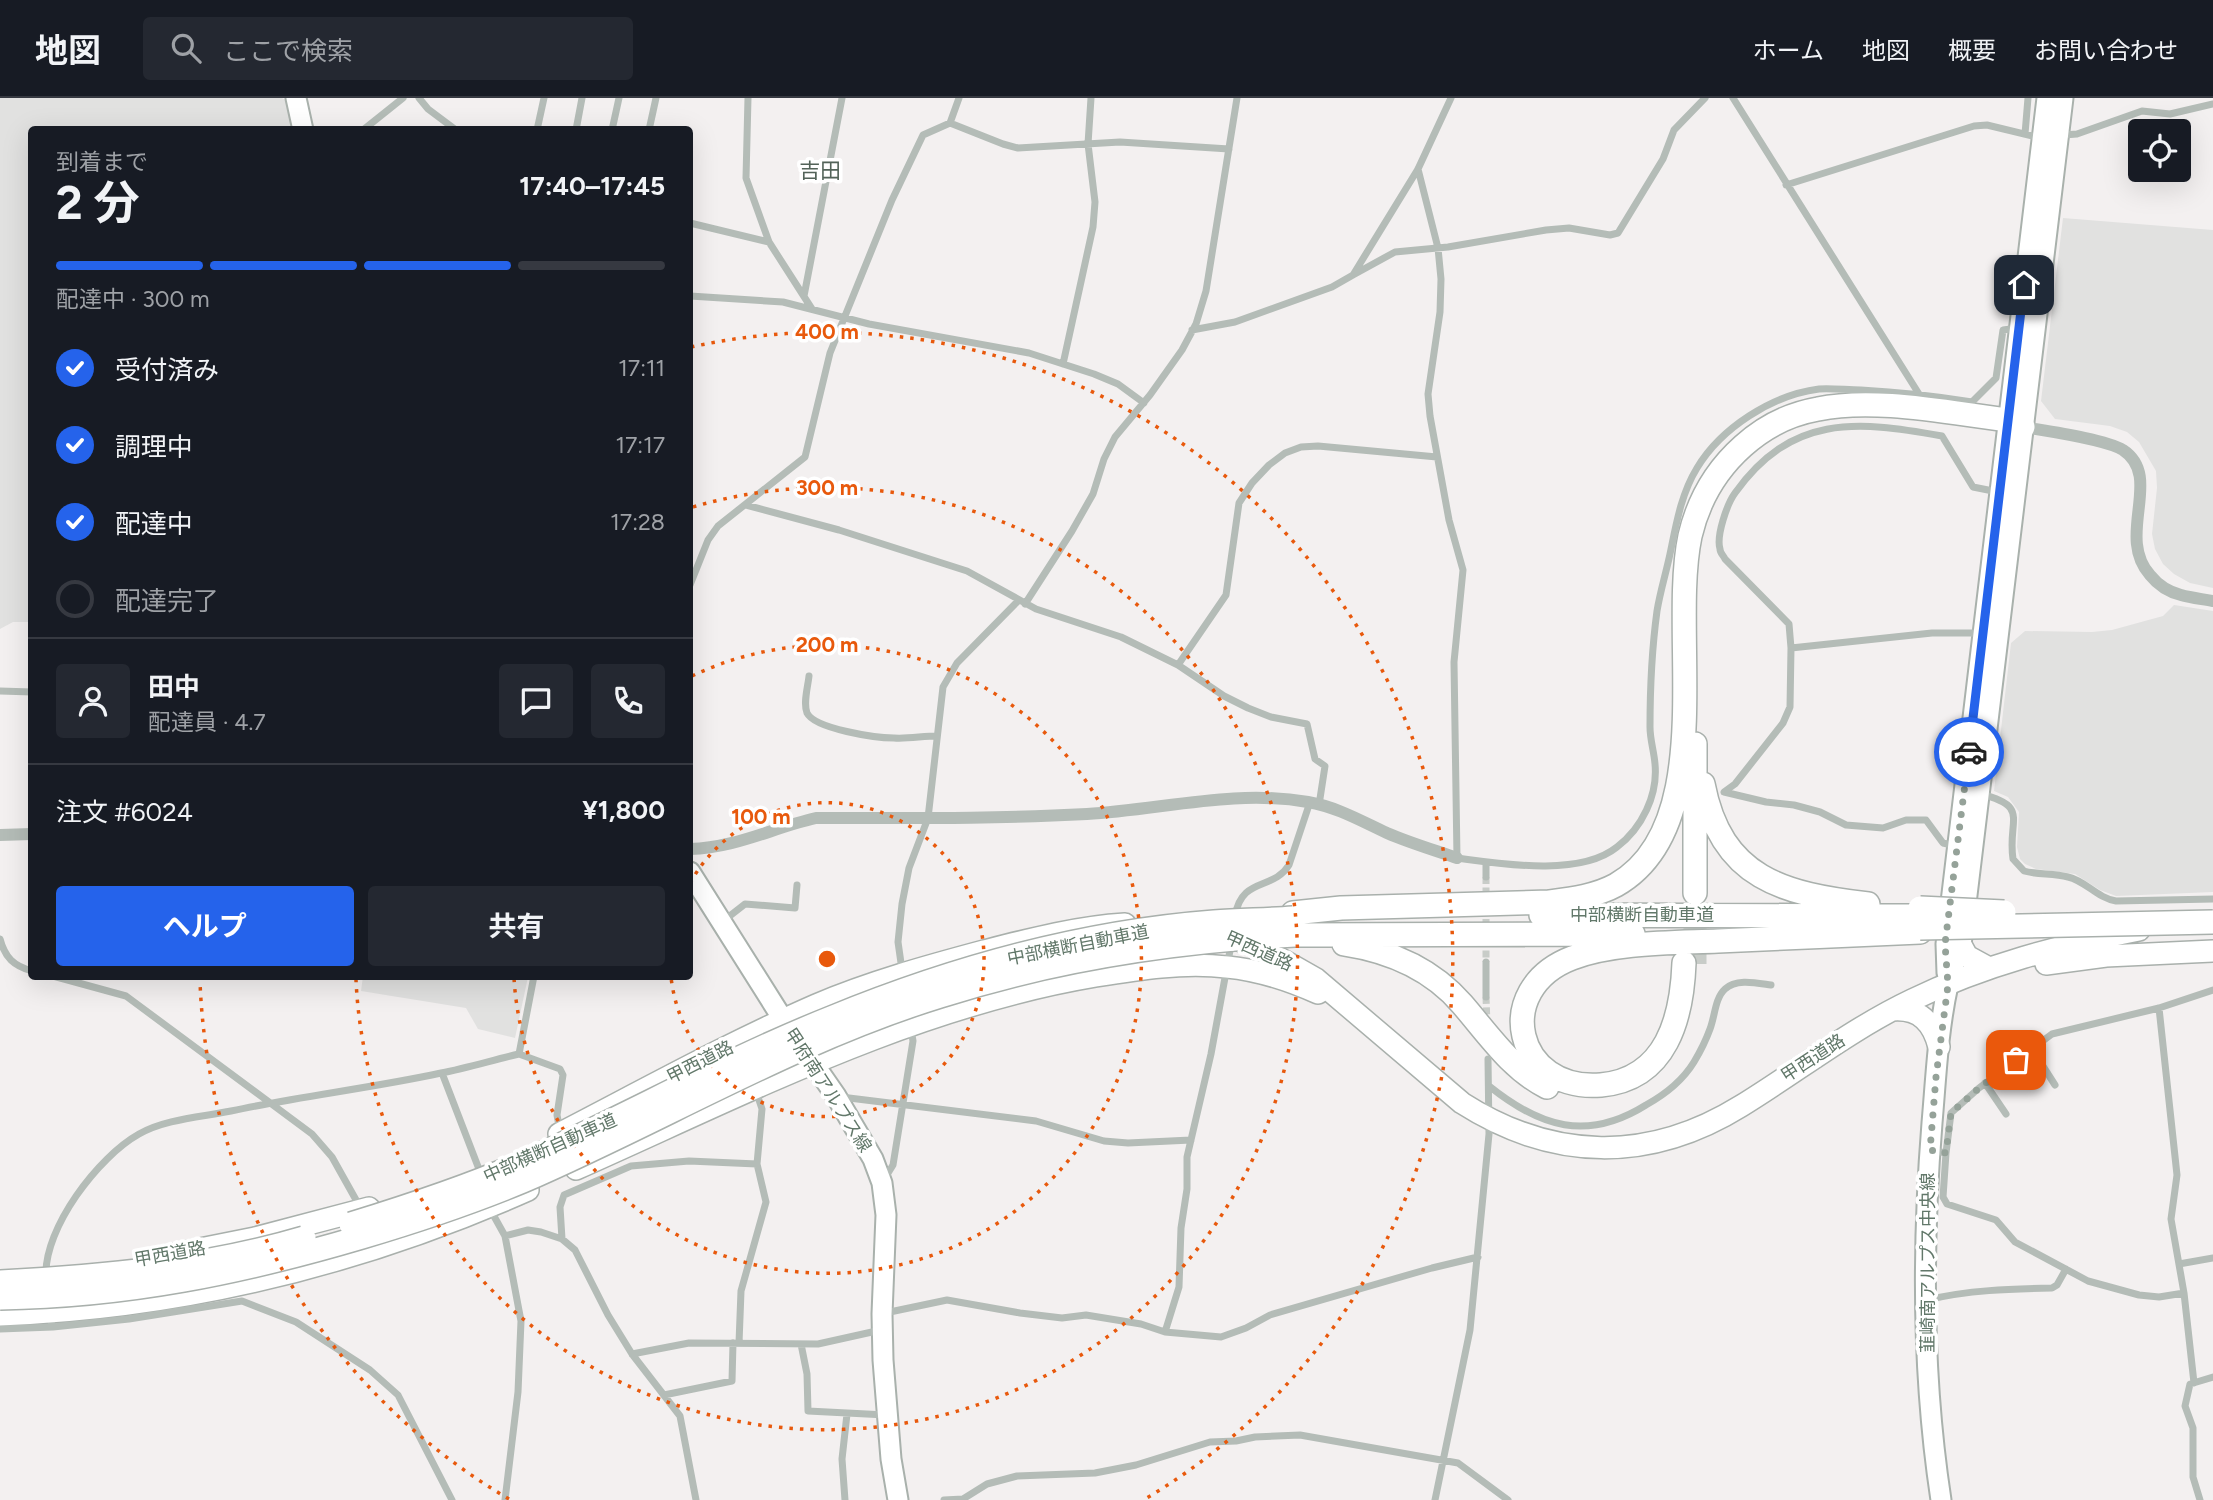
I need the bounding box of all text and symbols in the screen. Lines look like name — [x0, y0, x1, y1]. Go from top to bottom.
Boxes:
search box — [143, 17, 633, 80]
icon: search — [167, 29, 205, 67]
text: 地図 — [35, 31, 101, 70]
text: ここで検索 — [223, 35, 353, 67]
text: ホーム — [1753, 36, 1824, 65]
text: 地図 — [1862, 36, 1910, 65]
text: 概要 — [1948, 36, 1996, 65]
text: お問い合わせ — [2034, 36, 2178, 65]
map controls — [2128, 119, 2191, 182]
button: locate — [2128, 119, 2191, 182]
text: 到着まで — [56, 148, 148, 176]
district label: 吉田 — [799, 158, 841, 183]
text: 17:40–17:45 — [519, 170, 665, 202]
text: 2 分 — [56, 175, 140, 231]
pin — [1994, 255, 2054, 315]
icon: home — [2005, 266, 2043, 304]
text: 配達中 · 300 m — [56, 285, 209, 313]
text: 400 m — [795, 319, 859, 344]
icon: check — [56, 349, 94, 387]
text: 受付済み — [115, 354, 219, 386]
text: 17:11 — [618, 354, 665, 382]
icon: check — [56, 426, 94, 464]
text: 調理中 — [115, 431, 193, 463]
text: 17:17 — [615, 431, 665, 459]
text: 300 m — [796, 475, 858, 500]
icon: check — [56, 503, 94, 541]
text: 配達中 — [115, 508, 193, 540]
text: 17:28 — [610, 508, 665, 536]
text: 配達完了 — [115, 585, 219, 617]
text: 200 m — [796, 632, 858, 657]
button: person — [56, 664, 130, 738]
button: chat — [499, 664, 573, 738]
button: phone — [591, 664, 665, 738]
text: 田中 — [148, 671, 200, 703]
text: 配達員 · 4.7 — [148, 708, 266, 736]
courier — [1934, 717, 2004, 787]
icon: car — [1950, 733, 1988, 771]
text: ¥1,800 — [582, 794, 665, 826]
text: 注文 #6024 — [56, 796, 193, 828]
text: 100 m — [731, 804, 791, 829]
button: ヘルプ — [56, 886, 354, 966]
button: 共有 — [368, 886, 665, 966]
street label: 中部横断自動車道 — [1570, 904, 1714, 926]
street label: 中部横断自動車道 — [1005, 920, 1151, 970]
street label: 甲西道路 — [1222, 926, 1296, 976]
centre of rings — [815, 947, 839, 971]
street label: 甲府南アルプス線 — [780, 1024, 876, 1156]
street label: 甲西道路 — [1777, 1029, 1849, 1087]
pin — [1986, 1030, 2046, 1090]
street label: 甲西道路 — [663, 1036, 737, 1088]
icon: bag — [1997, 1041, 2035, 1079]
street label: 中部横断自動車道 — [480, 1109, 620, 1187]
street label: 韮崎南アルプス中央線 — [1917, 1173, 1939, 1353]
street label: 甲西道路 — [133, 1237, 207, 1271]

